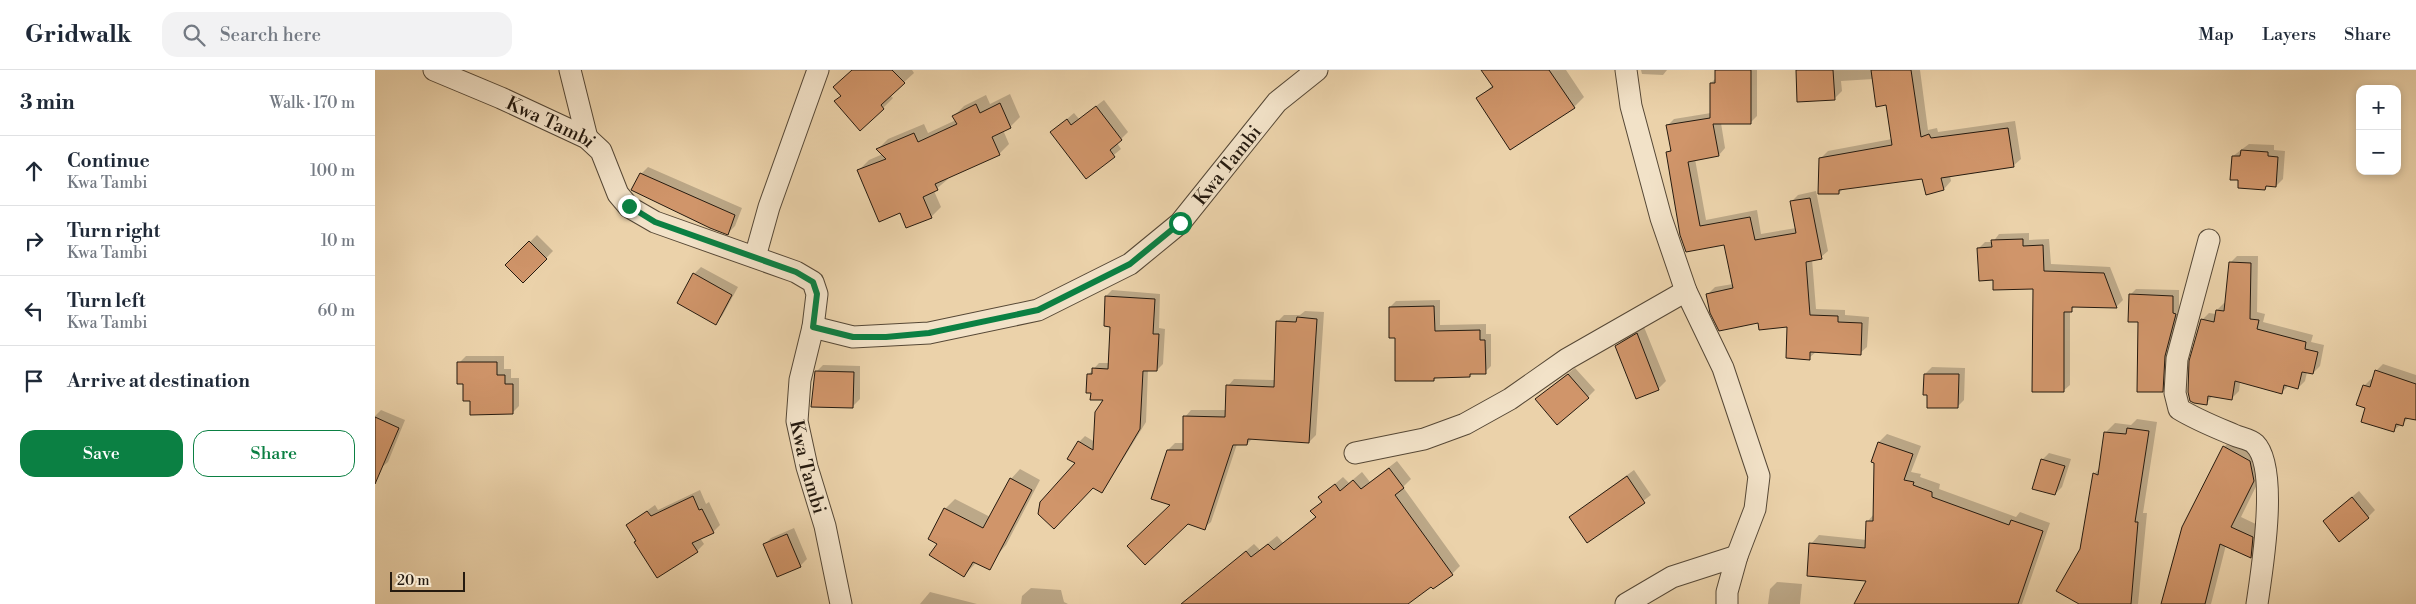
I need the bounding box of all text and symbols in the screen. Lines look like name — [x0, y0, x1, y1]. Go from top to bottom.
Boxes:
search box — [162, 12, 512, 57]
text: Gridwalk — [25, 20, 132, 50]
icon: search — [180, 21, 208, 49]
text: Search here — [220, 23, 321, 47]
text: Map — [2199, 23, 2234, 46]
text: Layers — [2262, 23, 2316, 46]
text: Share — [2344, 23, 2391, 46]
map controls — [2356, 85, 2401, 175]
button: + — [2356, 85, 2401, 130]
text: 3 min — [20, 90, 75, 116]
street label: Kwa Tambi — [502, 91, 601, 153]
text: Walk · 170 m — [269, 93, 355, 113]
street label: Kwa Tambi — [1188, 120, 1267, 210]
button: − — [2356, 130, 2401, 175]
text: Continue — [67, 149, 150, 173]
icon: ahead — [20, 157, 48, 185]
text: 100 m — [310, 161, 355, 181]
text: Kwa Tambi — [67, 173, 148, 193]
route end — [618, 195, 641, 218]
route start — [1169, 212, 1192, 235]
text: Turn right — [67, 219, 160, 243]
icon: right — [20, 227, 48, 255]
text: 10 m — [321, 231, 355, 251]
text: Kwa Tambi — [67, 243, 148, 263]
text: Turn left — [67, 289, 146, 313]
icon: left — [20, 297, 48, 325]
text: 60 m — [317, 301, 355, 321]
text: Kwa Tambi — [67, 313, 148, 333]
icon: arrive — [20, 367, 48, 395]
text: Arrive at destination — [67, 369, 250, 393]
street label: Kwa Tambi — [784, 418, 832, 517]
button: Save — [20, 430, 183, 477]
button: Share — [193, 430, 355, 477]
scale bar — [390, 569, 465, 592]
text: 20 m — [397, 572, 429, 590]

